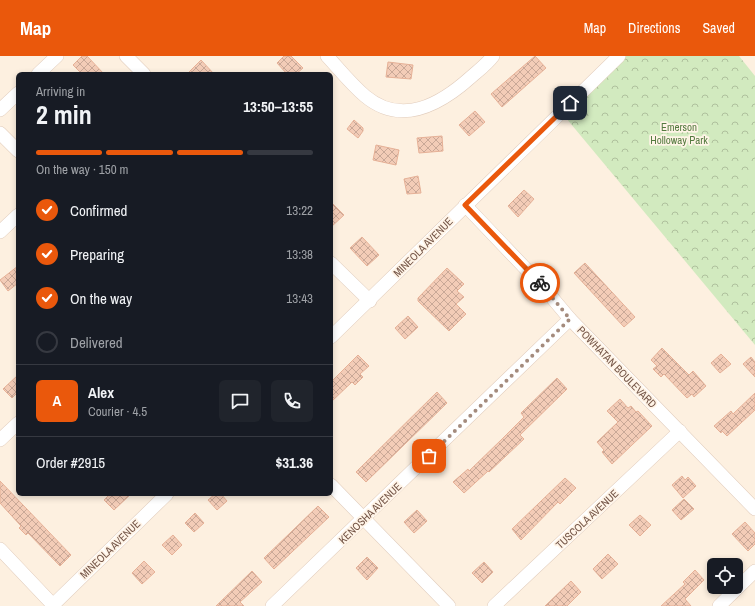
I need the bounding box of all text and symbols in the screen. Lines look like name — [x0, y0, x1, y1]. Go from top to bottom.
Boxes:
text: Map — [20, 15, 51, 41]
text: Map — [584, 19, 606, 37]
text: Directions — [628, 19, 680, 37]
text: Saved — [702, 19, 735, 37]
text: Arriving in — [36, 83, 85, 100]
pin — [553, 86, 587, 120]
icon: home — [559, 92, 581, 114]
text: 13:50–13:55 — [243, 96, 313, 117]
text: 2 min — [36, 97, 92, 132]
park label: Emerson Holloway Park — [650, 120, 708, 147]
text: On the way · 150 m — [36, 161, 128, 178]
icon: check — [36, 199, 58, 221]
text: Confirmed — [70, 200, 127, 221]
text: 13:22 — [286, 202, 313, 219]
street label: MINEOLA AVENUE — [390, 214, 456, 280]
icon: check — [36, 243, 58, 265]
text: Preparing — [70, 244, 124, 265]
text: 13:38 — [286, 246, 313, 263]
courier — [520, 263, 560, 303]
icon: bike — [529, 272, 551, 294]
icon: check — [36, 287, 58, 309]
text: On the way — [70, 288, 132, 309]
text: 13:43 — [286, 290, 313, 307]
street label: POWHATAN BOULEVARD — [574, 323, 660, 411]
text: Delivered — [70, 332, 123, 353]
button: chat — [219, 380, 261, 422]
button: phone — [271, 380, 313, 422]
text: Alex — [88, 382, 114, 403]
text: A — [53, 390, 61, 411]
text: Courier · 4.5 — [88, 403, 147, 420]
pin — [412, 439, 446, 473]
icon: bag — [418, 445, 440, 467]
text: Order #2915 — [36, 452, 105, 473]
text: $31.36 — [275, 452, 313, 473]
street label: KENOSHA AVENUE — [336, 479, 404, 547]
street label: TUSCOLA AVENUE — [553, 486, 621, 552]
street label: MINEOLA AVENUE — [77, 517, 143, 581]
map controls — [707, 558, 743, 594]
button: locate — [707, 558, 743, 594]

